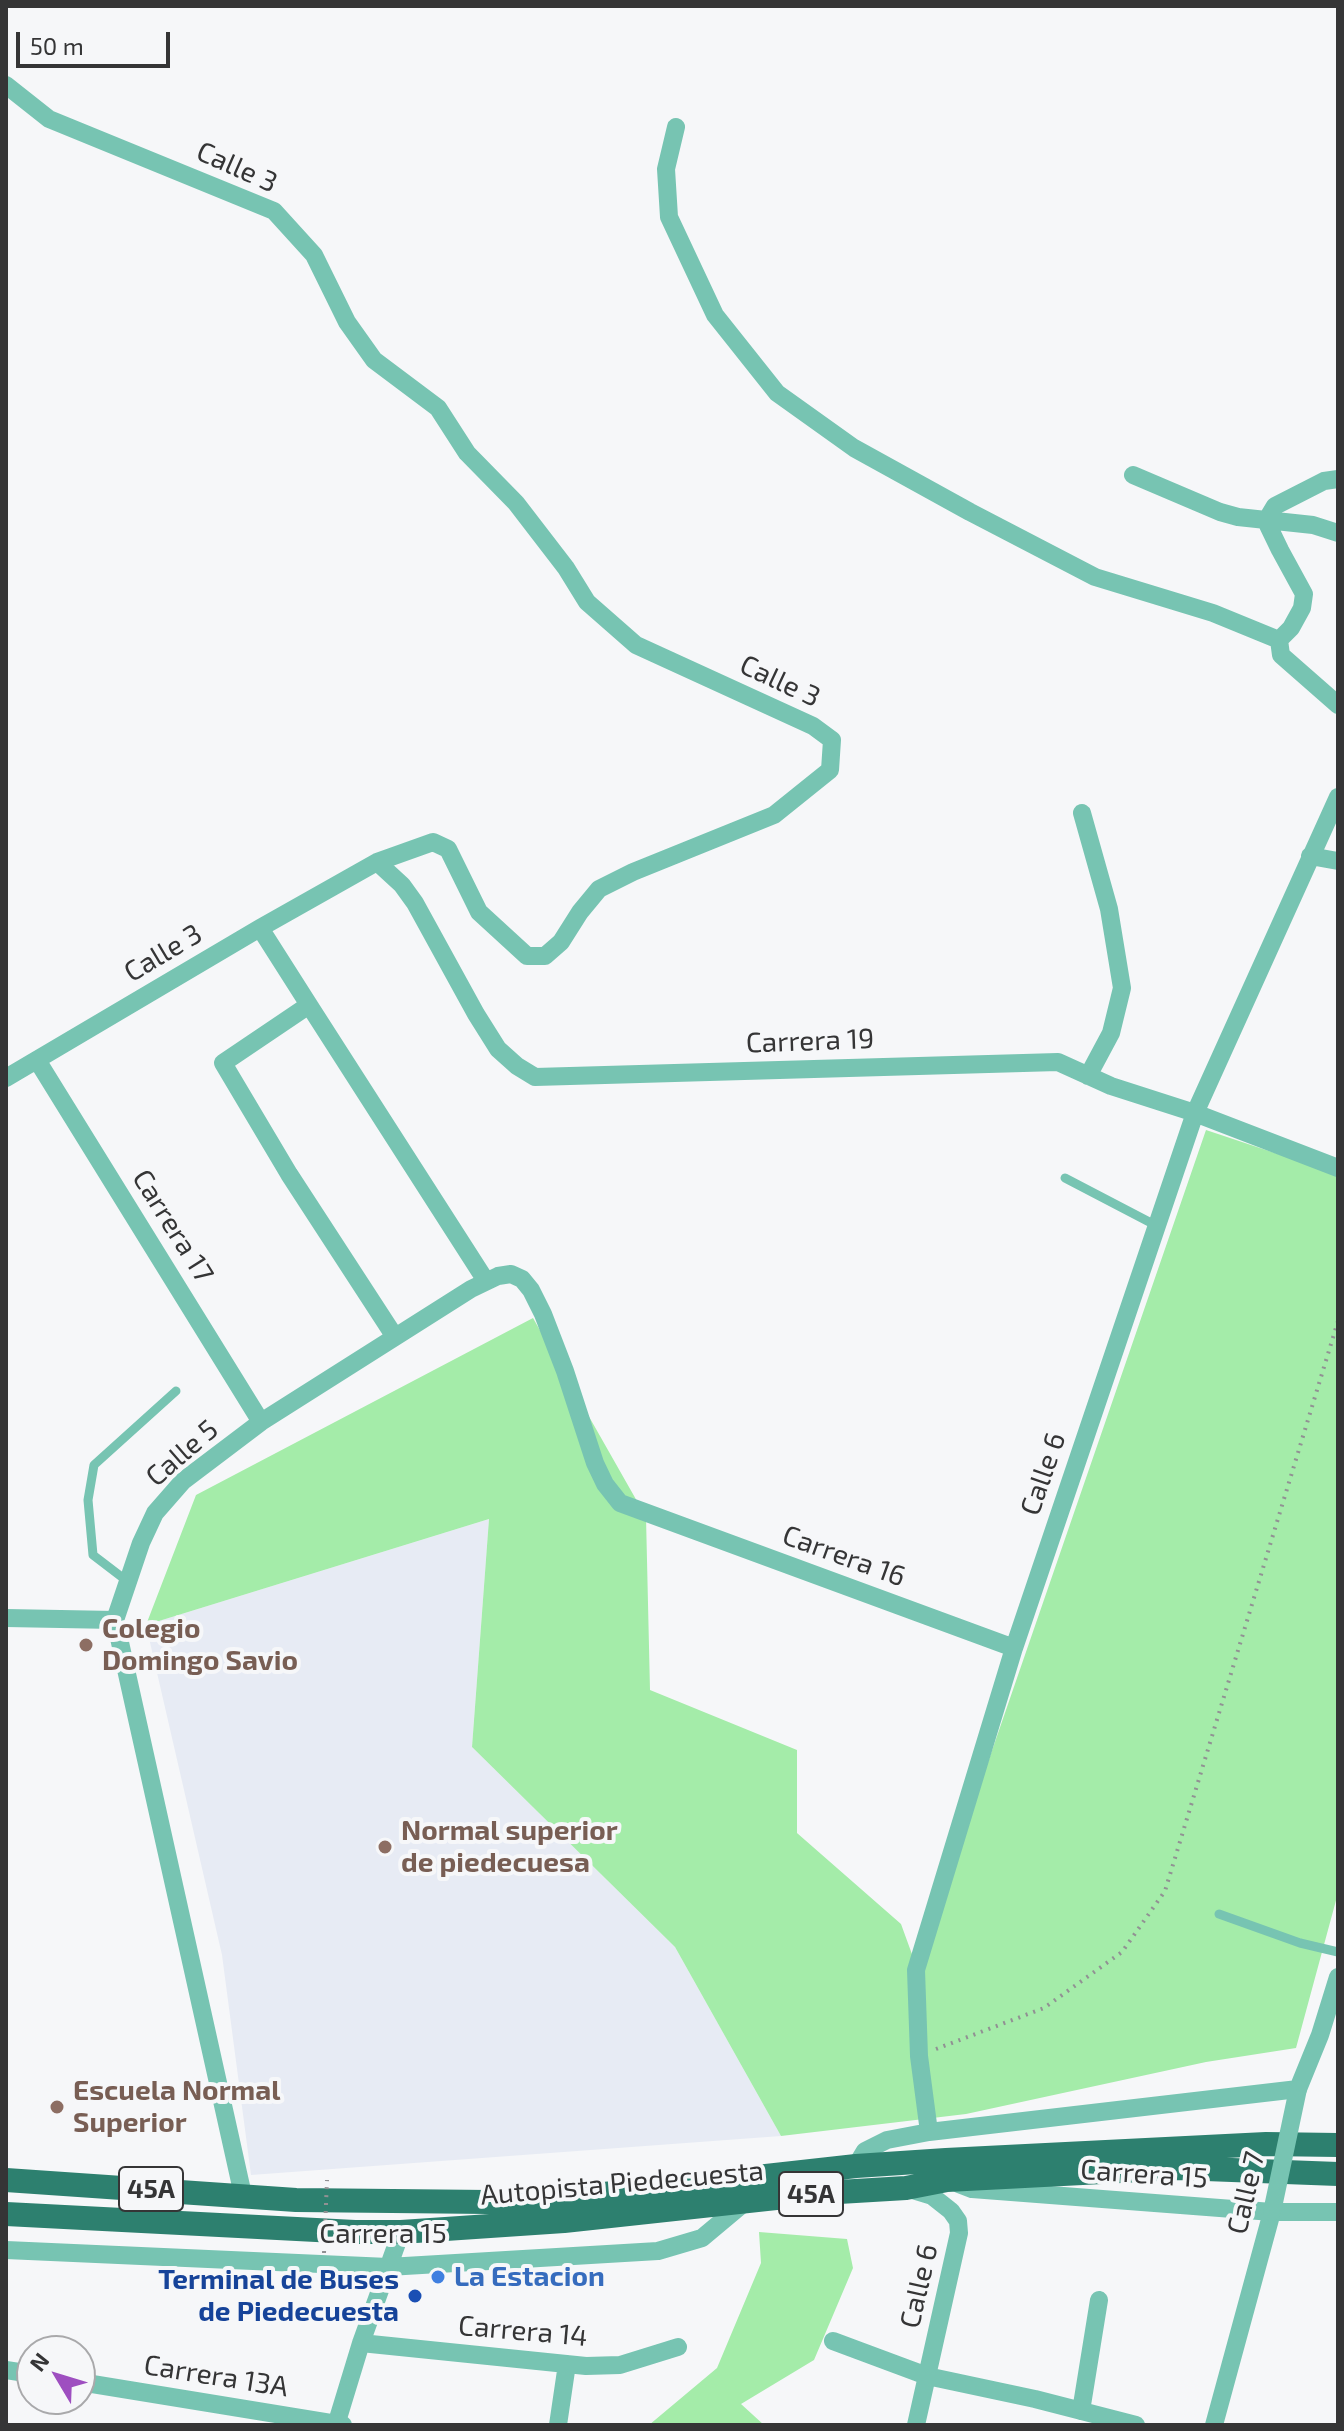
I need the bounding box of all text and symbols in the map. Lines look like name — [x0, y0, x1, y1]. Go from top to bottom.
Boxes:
scale bar — [20, 16, 174, 66]
text: 50 m — [30, 31, 84, 60]
street label: Calle 3 — [191, 134, 283, 200]
street label: Calle 3 — [734, 648, 826, 714]
street label: Calle 3 — [118, 917, 208, 989]
street label: Carrera 19 — [745, 1022, 875, 1060]
street label: Carrera 17 — [125, 1163, 221, 1289]
street label: Calle 5 — [139, 1413, 225, 1493]
street label: Calle 6 — [1013, 1428, 1073, 1520]
street label: Carrera 16 — [778, 1518, 910, 1594]
place label: Colegio Domingo Savio — [102, 1612, 298, 1678]
marker: Colegio Domingo Savio — [77, 1636, 95, 1654]
place label: Normal superior de piedecuesa — [401, 1814, 618, 1880]
marker: Normal superior de piedecuesa — [376, 1838, 394, 1856]
place label: Escuela Normal Superior — [73, 2074, 280, 2140]
marker: Escuela Normal Superior — [48, 2098, 66, 2116]
street label: Calle 7 — [1220, 2149, 1272, 2237]
street label: Carrera 15 — [1079, 2153, 1209, 2195]
street label: Autopista Piedecuesta — [479, 2154, 765, 2212]
road number: 45A — [119, 2167, 183, 2211]
road number: 45A — [779, 2172, 843, 2216]
street label: Carrera 15 — [319, 2217, 447, 2251]
street label: Calle 6 — [893, 2241, 945, 2331]
place label: La Estacion — [454, 2260, 605, 2294]
place label: Terminal de Buses de Piedecuesta — [158, 2263, 399, 2329]
marker: La Estacion — [429, 2268, 447, 2286]
marker: Terminal de Buses de Piedecuesta — [406, 2287, 424, 2305]
street label: Carrera 14 — [457, 2309, 589, 2353]
north arrow — [16, 2335, 96, 2415]
text: N — [24, 2347, 54, 2376]
street label: Carrera 13A — [142, 2348, 290, 2404]

